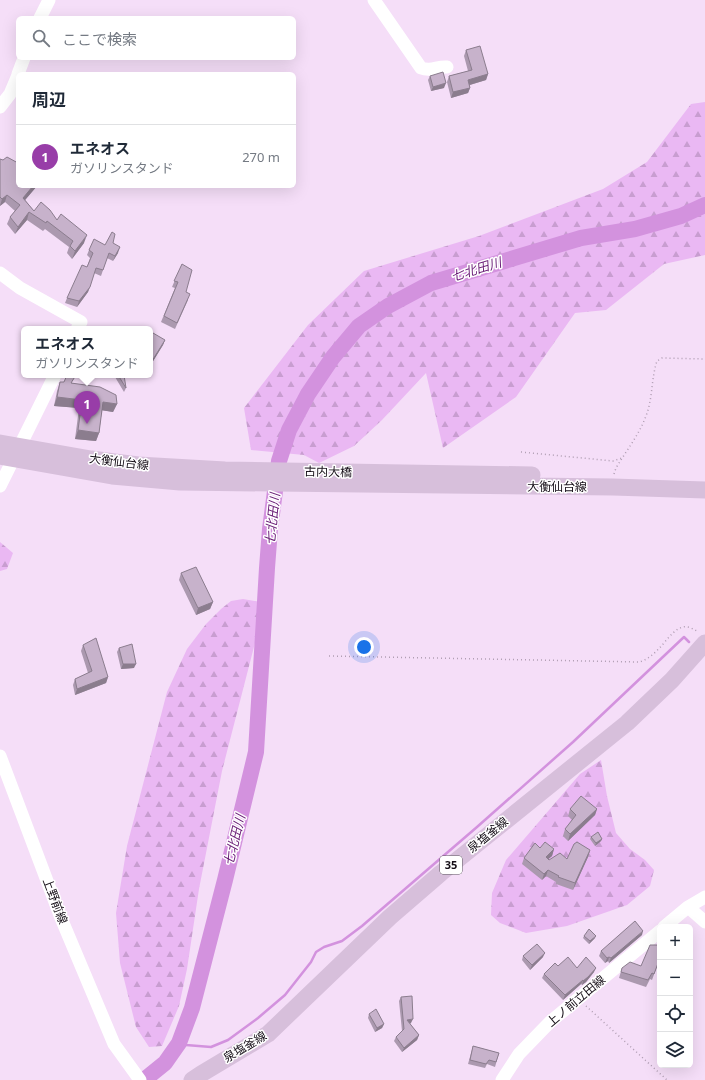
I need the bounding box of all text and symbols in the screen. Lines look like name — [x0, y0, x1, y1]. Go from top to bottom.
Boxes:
search box — [16, 16, 296, 60]
icon: search — [30, 27, 52, 49]
text: ここで検索 — [62, 29, 137, 49]
text: 周辺 — [32, 88, 66, 111]
text: エネオス — [70, 138, 130, 158]
text: 1 — [41, 148, 49, 166]
text: 270 m — [242, 148, 280, 166]
text: ガソリンスタンド — [70, 159, 174, 177]
water label: 七北田川 — [448, 252, 505, 285]
popup — [21, 326, 153, 378]
text: エネオス — [35, 333, 95, 353]
text: ガソリンスタンド — [35, 354, 139, 372]
pin: 1 — [74, 391, 100, 424]
street label: 大衡仙台線 — [88, 449, 150, 474]
street label: 古内大橋 — [304, 463, 352, 480]
street label: 大衡仙台線 — [527, 478, 587, 495]
water label: 七北田川 — [260, 490, 284, 546]
your location — [354, 637, 374, 657]
water label: 七北田川 — [219, 811, 250, 867]
street label: 泉塩釜線 — [464, 813, 512, 856]
road number: 35 — [440, 856, 462, 874]
street label: 上野前線 — [39, 875, 72, 926]
map controls — [657, 924, 693, 1068]
button: + — [657, 924, 693, 960]
button: − — [657, 960, 693, 996]
street label: 上ノ前立田線 — [543, 971, 609, 1030]
button: locate — [657, 996, 693, 1032]
street label: 泉塩釜線 — [220, 1027, 270, 1066]
button: layers — [657, 1032, 693, 1068]

